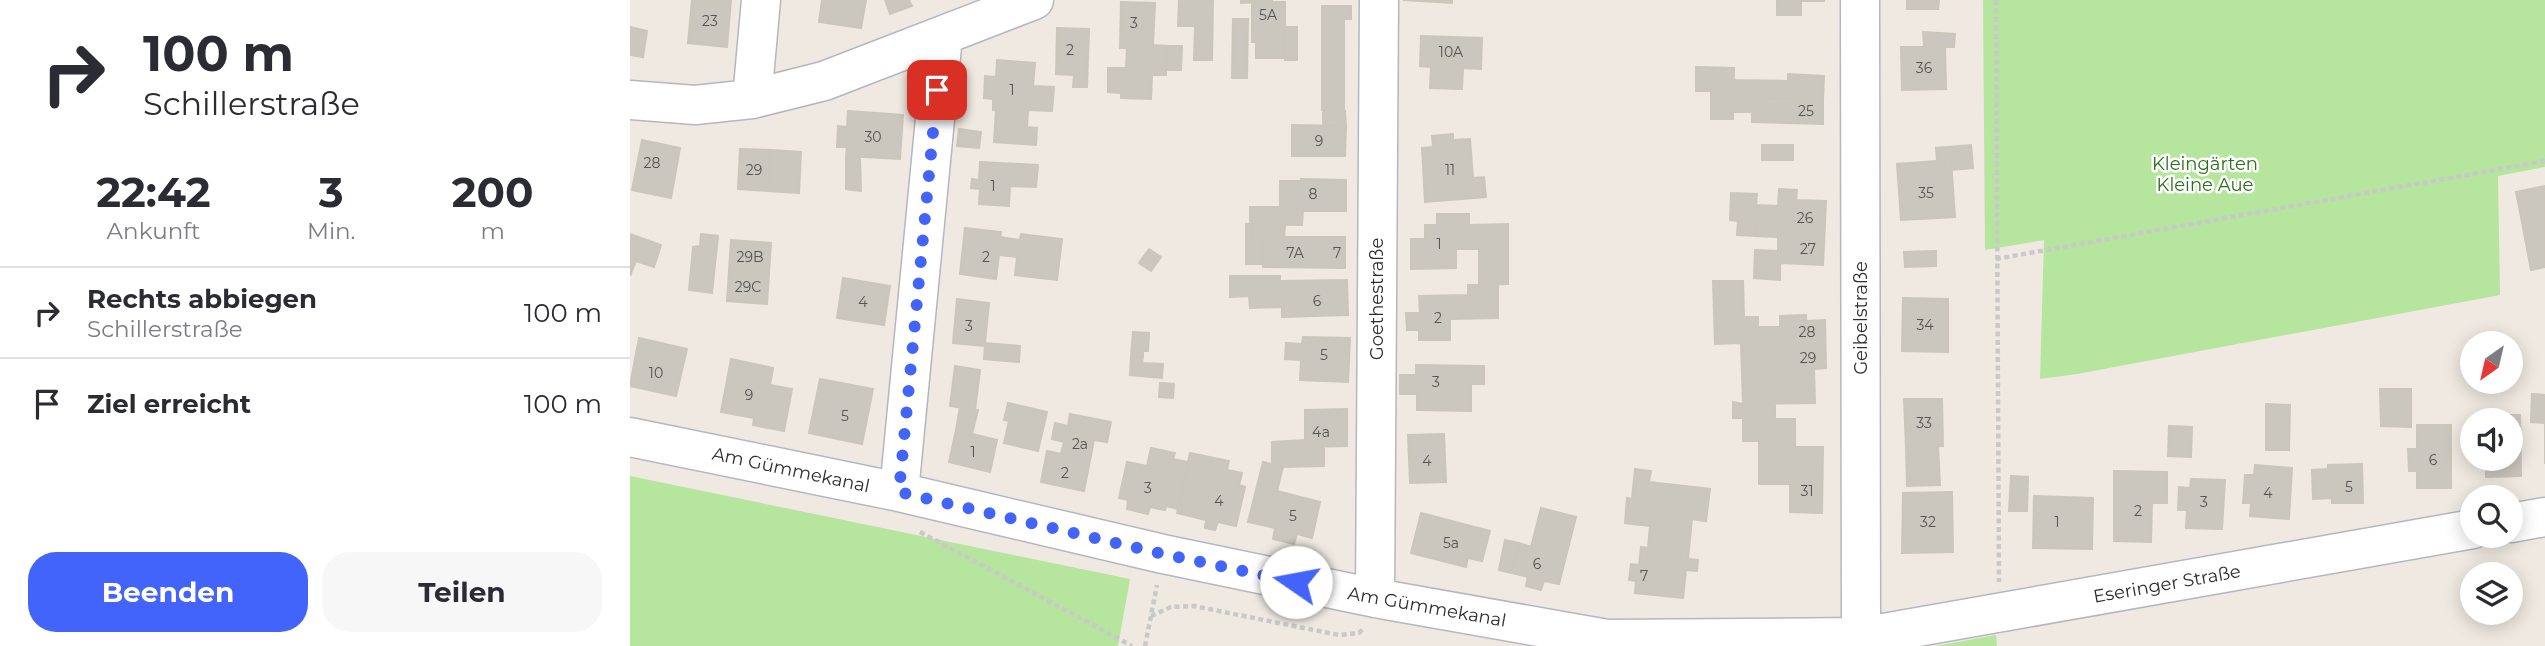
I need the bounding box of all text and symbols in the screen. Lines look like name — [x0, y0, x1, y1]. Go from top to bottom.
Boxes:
house number: 5A — [1259, 6, 1278, 24]
house number: 23 — [702, 12, 718, 30]
house number: 3 — [1130, 14, 1138, 32]
text: 100 m — [143, 24, 294, 83]
icon: right — [28, 28, 119, 119]
house number: 2 — [1066, 41, 1074, 59]
house number: 10A — [1439, 43, 1464, 61]
house number: 36 — [1916, 59, 1933, 77]
pin — [907, 60, 967, 120]
icon: arrive — [918, 71, 956, 109]
house number: 1 — [1009, 81, 1015, 99]
text: Schillerstraße — [143, 84, 360, 123]
house number: 25 — [1798, 102, 1814, 120]
house number: 30 — [864, 128, 882, 146]
house number: 9 — [1315, 132, 1323, 150]
park label: Kleingärten Kleine Aue — [2152, 153, 2258, 196]
house number: 28 — [644, 154, 661, 172]
house number: 29 — [746, 161, 762, 179]
house number: 11 — [1445, 161, 1455, 179]
text: 22:42 — [96, 166, 211, 218]
text: 3 — [319, 166, 344, 218]
text: 200 — [452, 166, 534, 218]
house number: 1 — [990, 177, 996, 195]
house number: 35 — [1918, 184, 1934, 202]
house number: 8 — [1309, 185, 1318, 203]
house number: 26 — [1797, 209, 1814, 227]
text: Ankunft — [107, 217, 200, 245]
text: Min. — [307, 217, 356, 245]
text: m — [481, 217, 505, 245]
house number: 1 — [1436, 235, 1442, 253]
street label: Goethestraße — [1366, 238, 1388, 360]
house number: 27 — [1800, 240, 1816, 258]
house number: 7A — [1286, 244, 1305, 262]
house number: 7 — [1333, 244, 1341, 262]
house number: 29B — [736, 248, 764, 266]
house number: 2 — [982, 248, 990, 266]
street label: Geibelstraße — [1850, 261, 1872, 375]
house number: 29C — [735, 278, 761, 296]
text: Rechts abbiegen — [87, 283, 317, 315]
house number: 6 — [1313, 292, 1322, 310]
house number: 4 — [858, 293, 868, 311]
icon: right — [28, 294, 66, 332]
text: 100 m — [524, 297, 602, 329]
house number: 2 — [1434, 309, 1442, 327]
text: Schillerstraße — [87, 315, 243, 343]
house number: 34 — [1916, 316, 1934, 334]
house number: 3 — [965, 317, 973, 335]
house number: 28 — [1799, 323, 1816, 341]
north arrow — [2460, 331, 2524, 394]
map controls — [2460, 331, 2523, 625]
house number: 5 — [1320, 346, 1328, 364]
house number: 29 — [1800, 349, 1816, 367]
house number: 10 — [649, 364, 663, 382]
house number: 3 — [1432, 373, 1440, 391]
icon: arrive — [28, 385, 66, 423]
house number: 9 — [745, 386, 753, 404]
text: Ziel erreicht — [87, 388, 251, 420]
text: 100 m — [524, 388, 602, 420]
house number: 5 — [841, 407, 849, 425]
button: sound — [2460, 408, 2523, 471]
house number: 33 — [1916, 414, 1932, 432]
house number: 4a — [1312, 423, 1330, 441]
house number: 2a — [1072, 435, 1088, 453]
street label: Am Gümmekanal — [710, 443, 872, 497]
house number: 1 — [970, 443, 976, 461]
house number: 6 — [2429, 451, 2438, 469]
house number: 4 — [1422, 452, 1432, 470]
house number: 2 — [1061, 464, 1069, 482]
house number: 5 — [2345, 478, 2353, 496]
house number: 3 — [1144, 479, 1152, 497]
house number: 31 — [1801, 482, 1813, 500]
house number: 4 — [2263, 484, 2273, 502]
button: search — [2460, 485, 2523, 548]
house number: 4 — [1214, 492, 1224, 510]
house number: 3 — [2200, 493, 2208, 511]
house number: 2 — [2134, 502, 2142, 520]
house number: 5 — [1289, 507, 1297, 525]
house number: 32 — [1920, 513, 1936, 531]
house number: 1 — [2054, 513, 2060, 531]
house number: 5a — [1443, 534, 1459, 552]
position arrow — [1259, 545, 1333, 619]
button: Beenden — [28, 552, 308, 632]
button: Teilen — [322, 552, 602, 632]
house number: 6 — [1533, 555, 1542, 573]
street label: Eseringer Straße — [2092, 560, 2242, 608]
button: layers — [2460, 562, 2523, 625]
house number: 7 — [1640, 567, 1648, 585]
street label: Am Gümmekanal — [1346, 582, 1508, 632]

